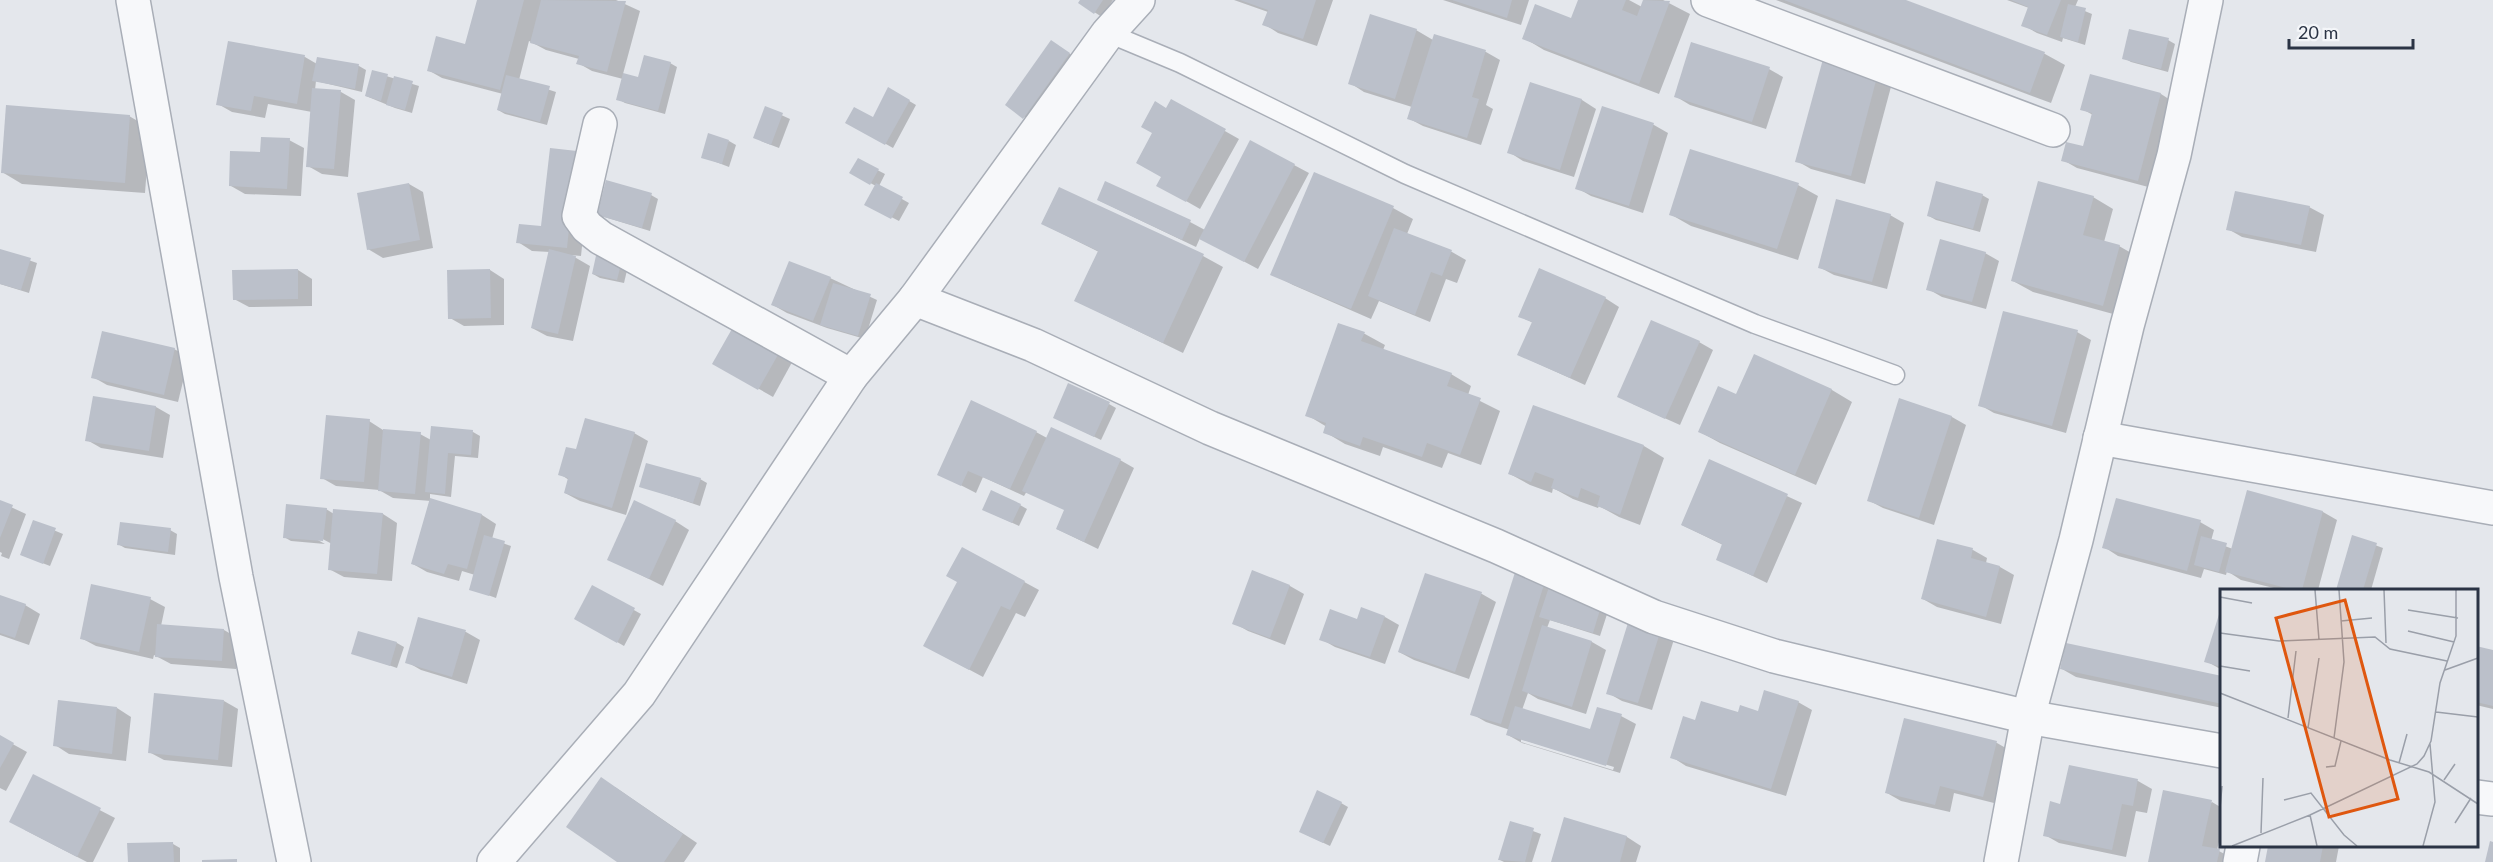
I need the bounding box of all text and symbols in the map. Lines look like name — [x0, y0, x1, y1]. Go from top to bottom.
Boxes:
scale bar — [2289, 12, 2414, 50]
text: 20 m — [2298, 21, 2338, 43]
inset map — [2220, 589, 2478, 847]

